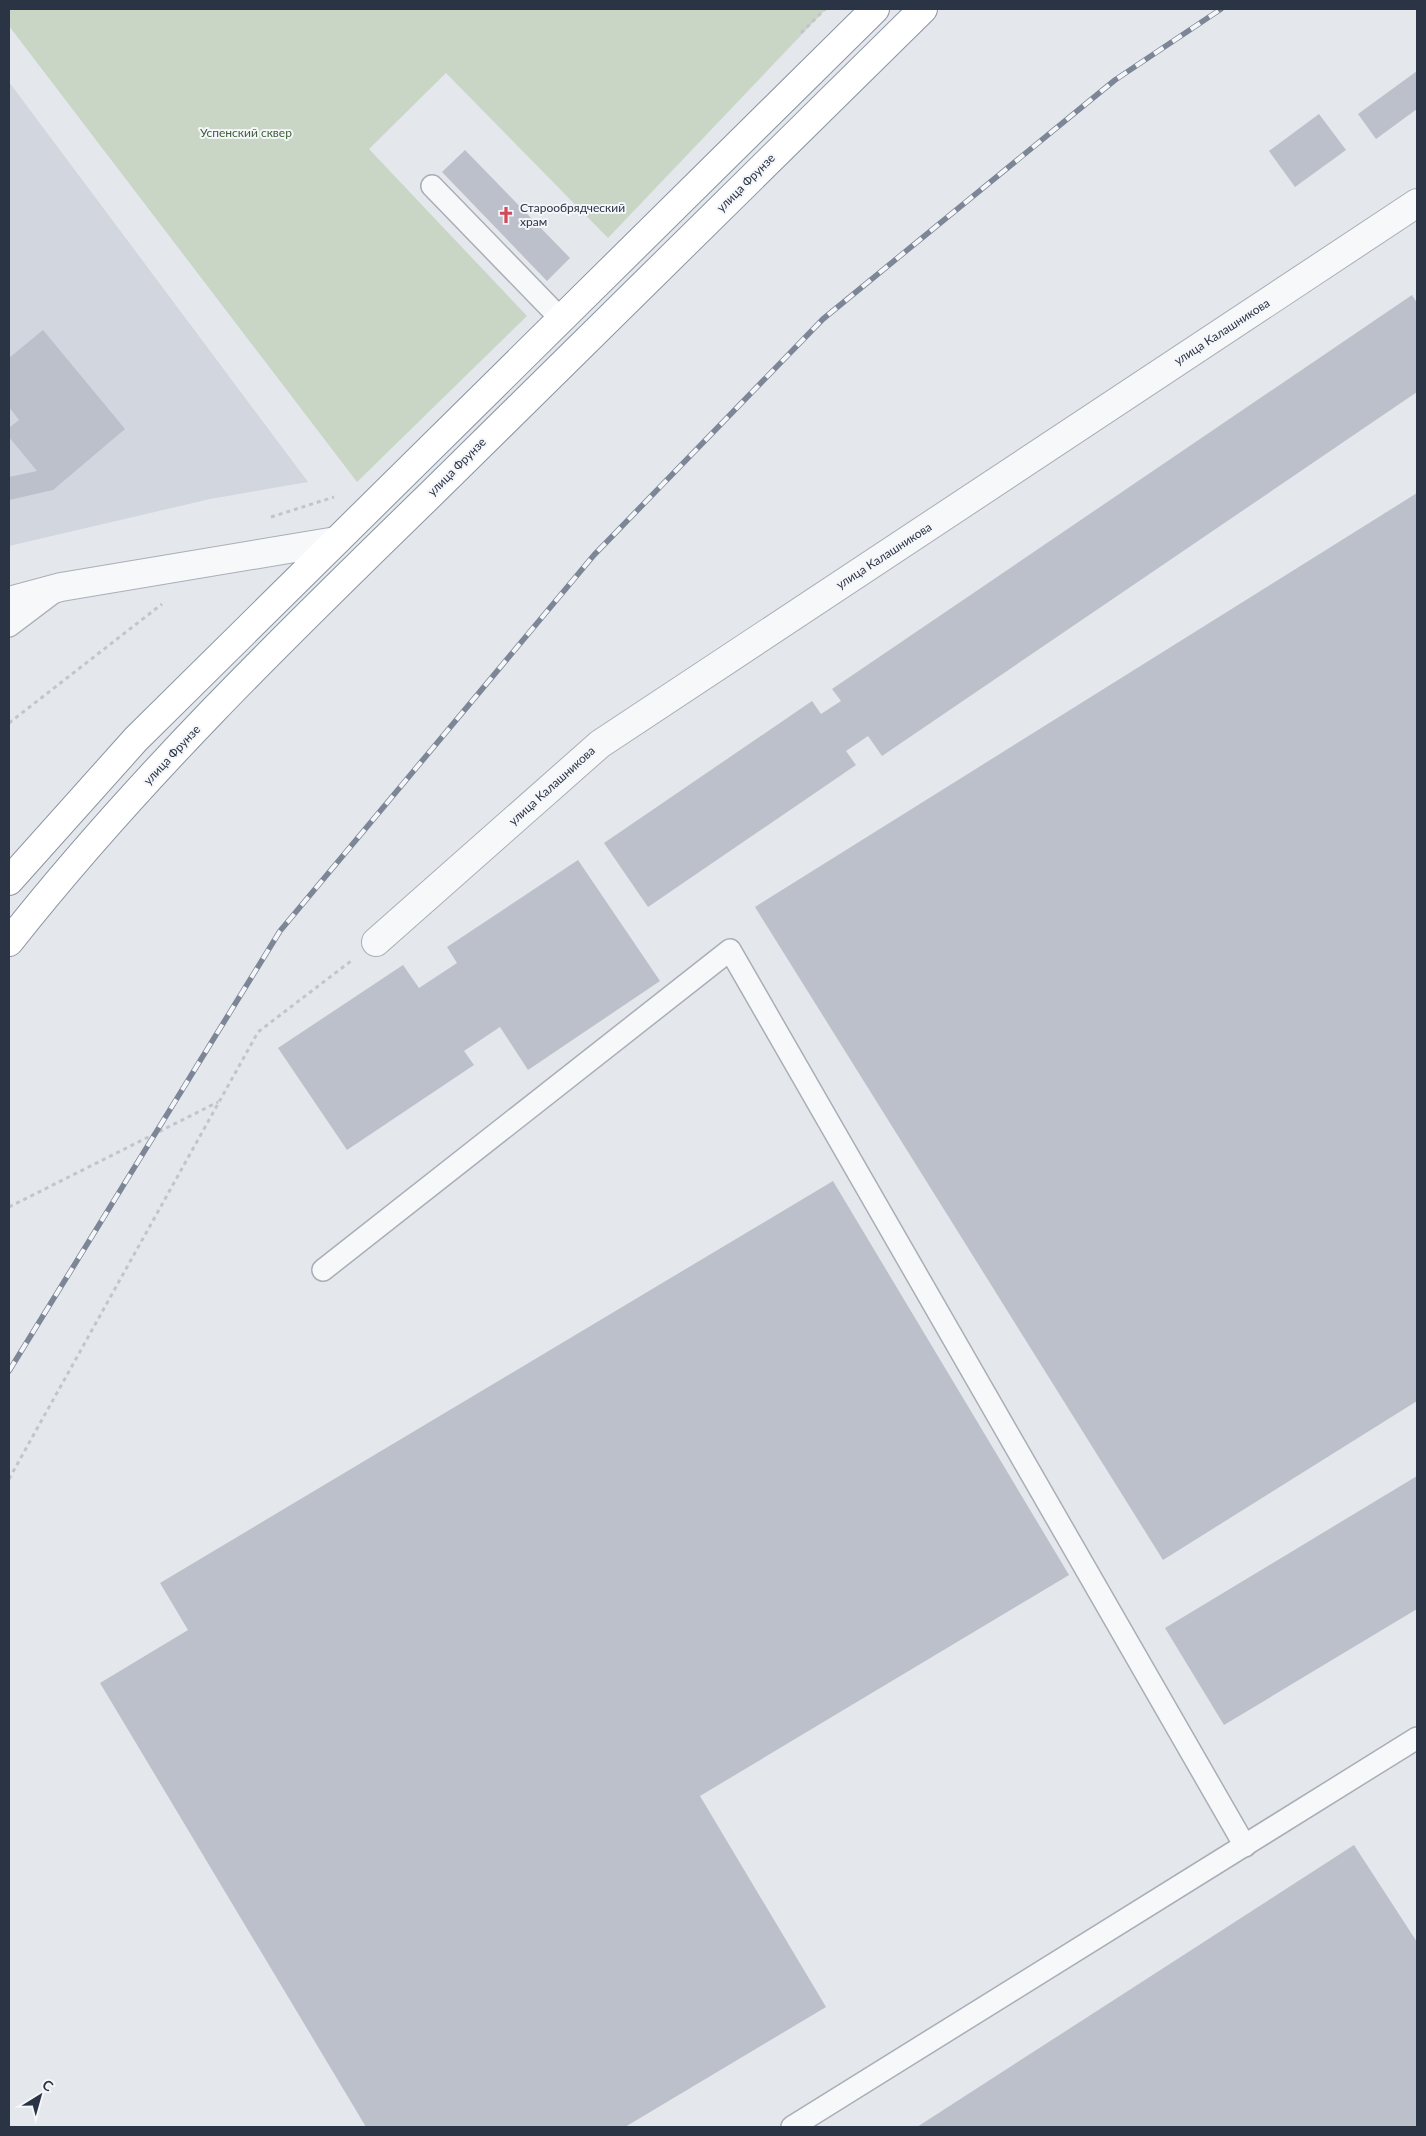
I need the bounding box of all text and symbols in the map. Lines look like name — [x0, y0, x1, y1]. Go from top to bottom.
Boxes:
park label: Успенский сквер — [200, 125, 292, 140]
street label: улица Фрунзе — [713, 150, 778, 215]
place label: Старообрядческий храм — [520, 200, 625, 229]
church icon: Старообрядческий храм — [496, 205, 516, 225]
street label: улица Калашникова — [1171, 295, 1272, 368]
street label: улица Фрунзе — [424, 434, 489, 499]
street label: улица Калашникова — [833, 519, 934, 592]
street label: улица Фрунзе — [140, 722, 203, 788]
street label: улица Калашникова — [505, 743, 598, 828]
north arrow — [15, 2071, 65, 2121]
text: С — [39, 2076, 58, 2095]

